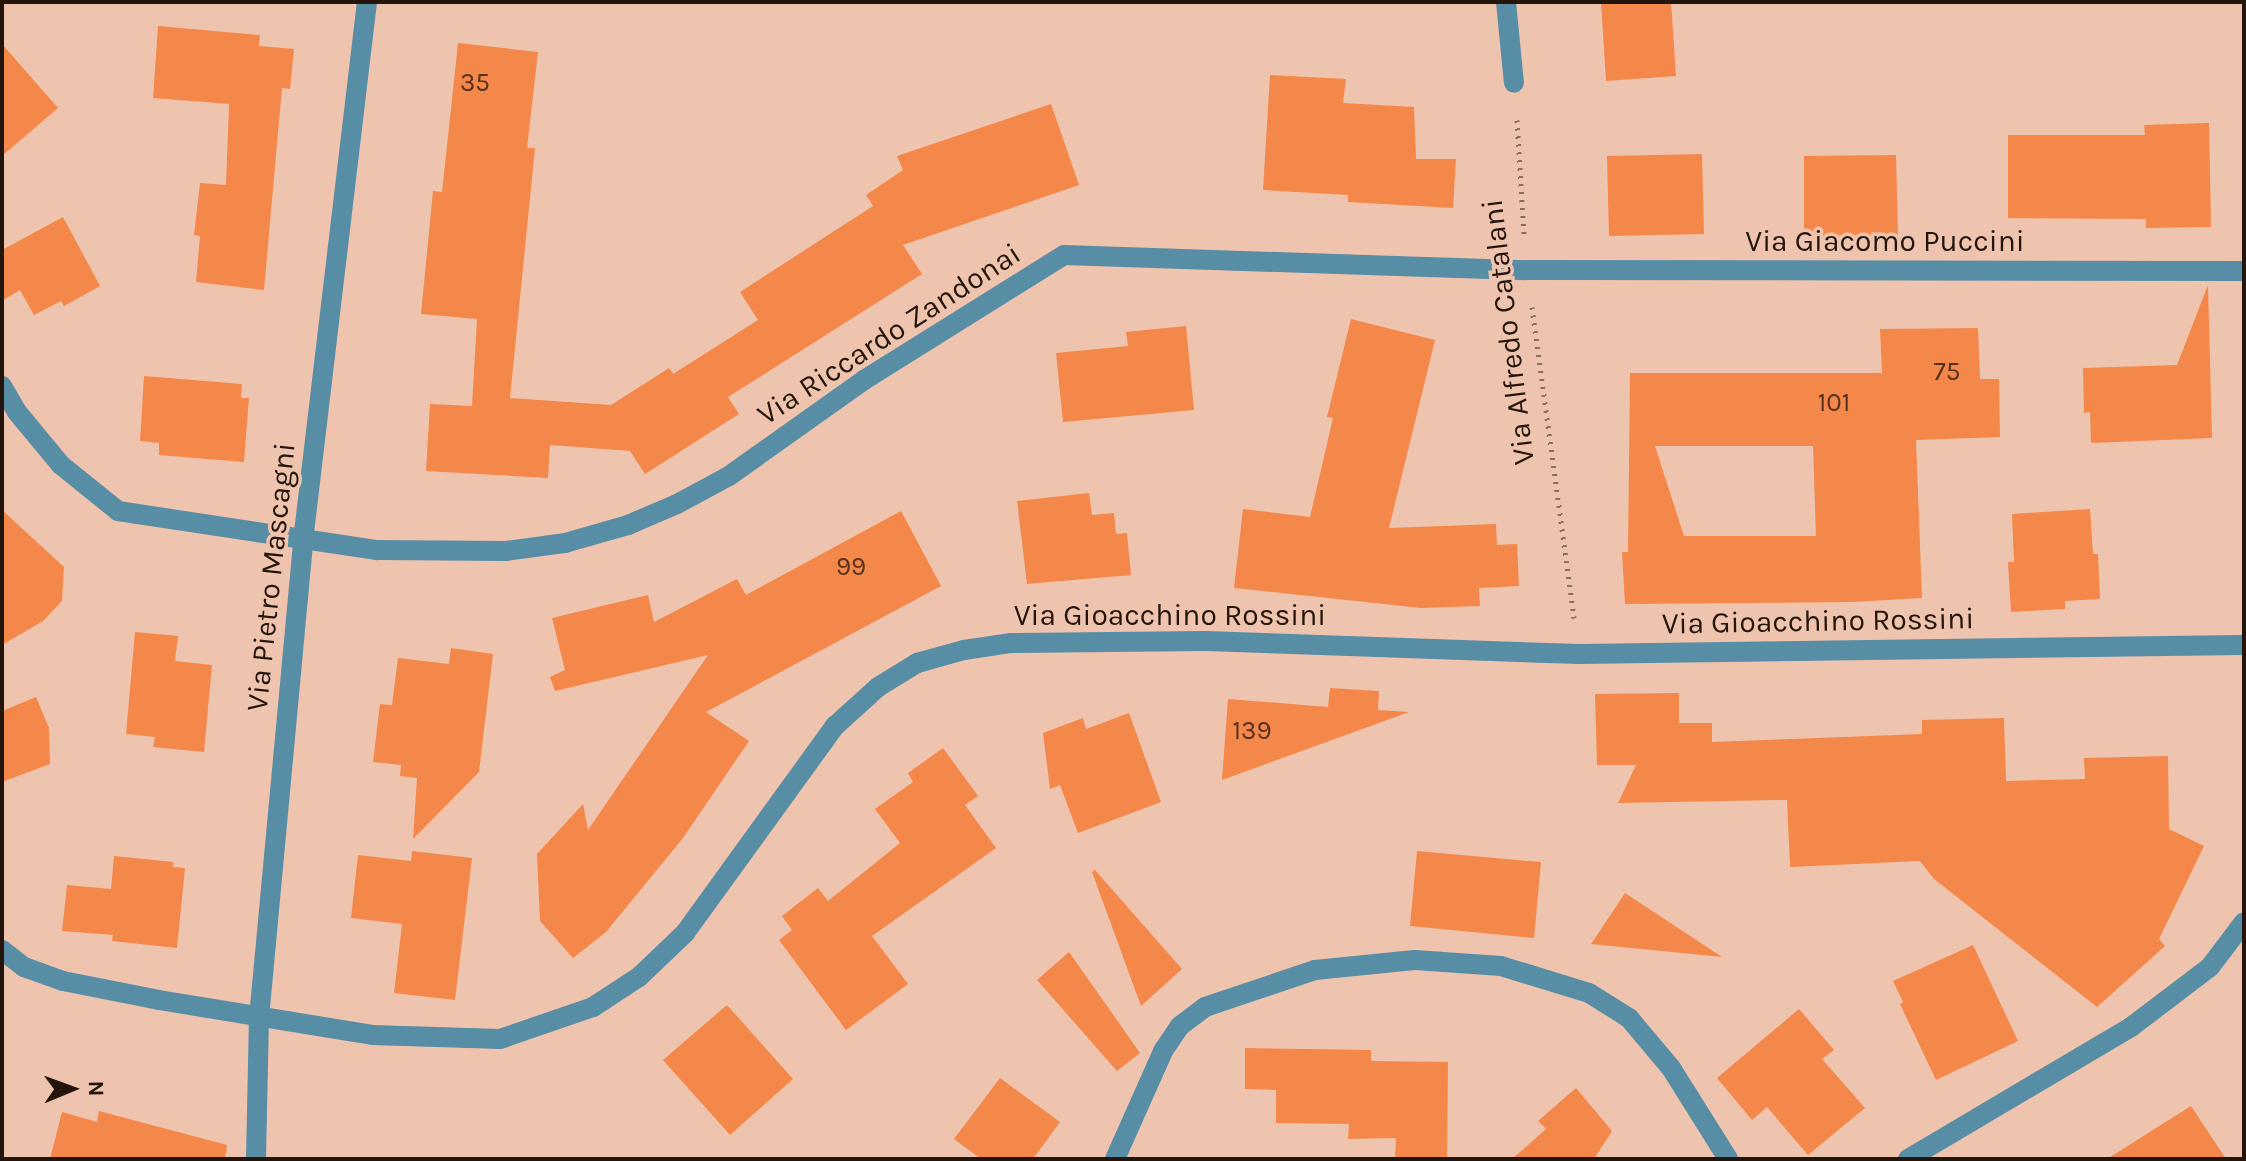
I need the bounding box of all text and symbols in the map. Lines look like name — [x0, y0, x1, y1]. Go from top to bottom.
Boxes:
house number: 35 — [460, 67, 490, 99]
street label: Via Alfredo Catalani — [1474, 197, 1542, 467]
street label: Via Giacomo Puccini — [1745, 223, 2025, 259]
street label: Via Riccardo Zandonai — [751, 235, 1027, 433]
house number: 75 — [1934, 356, 1960, 388]
house number: 101 — [1818, 387, 1850, 419]
street label: Via Pietro Mascagni — [239, 441, 303, 713]
house number: 99 — [836, 551, 866, 583]
street label: Via Gioacchino Rossini — [1014, 597, 1326, 633]
street label: Via Gioacchino Rossini — [1661, 600, 1975, 642]
house number: 139 — [1232, 715, 1272, 747]
north arrow — [32, 1049, 112, 1129]
text: N — [83, 1080, 109, 1097]

